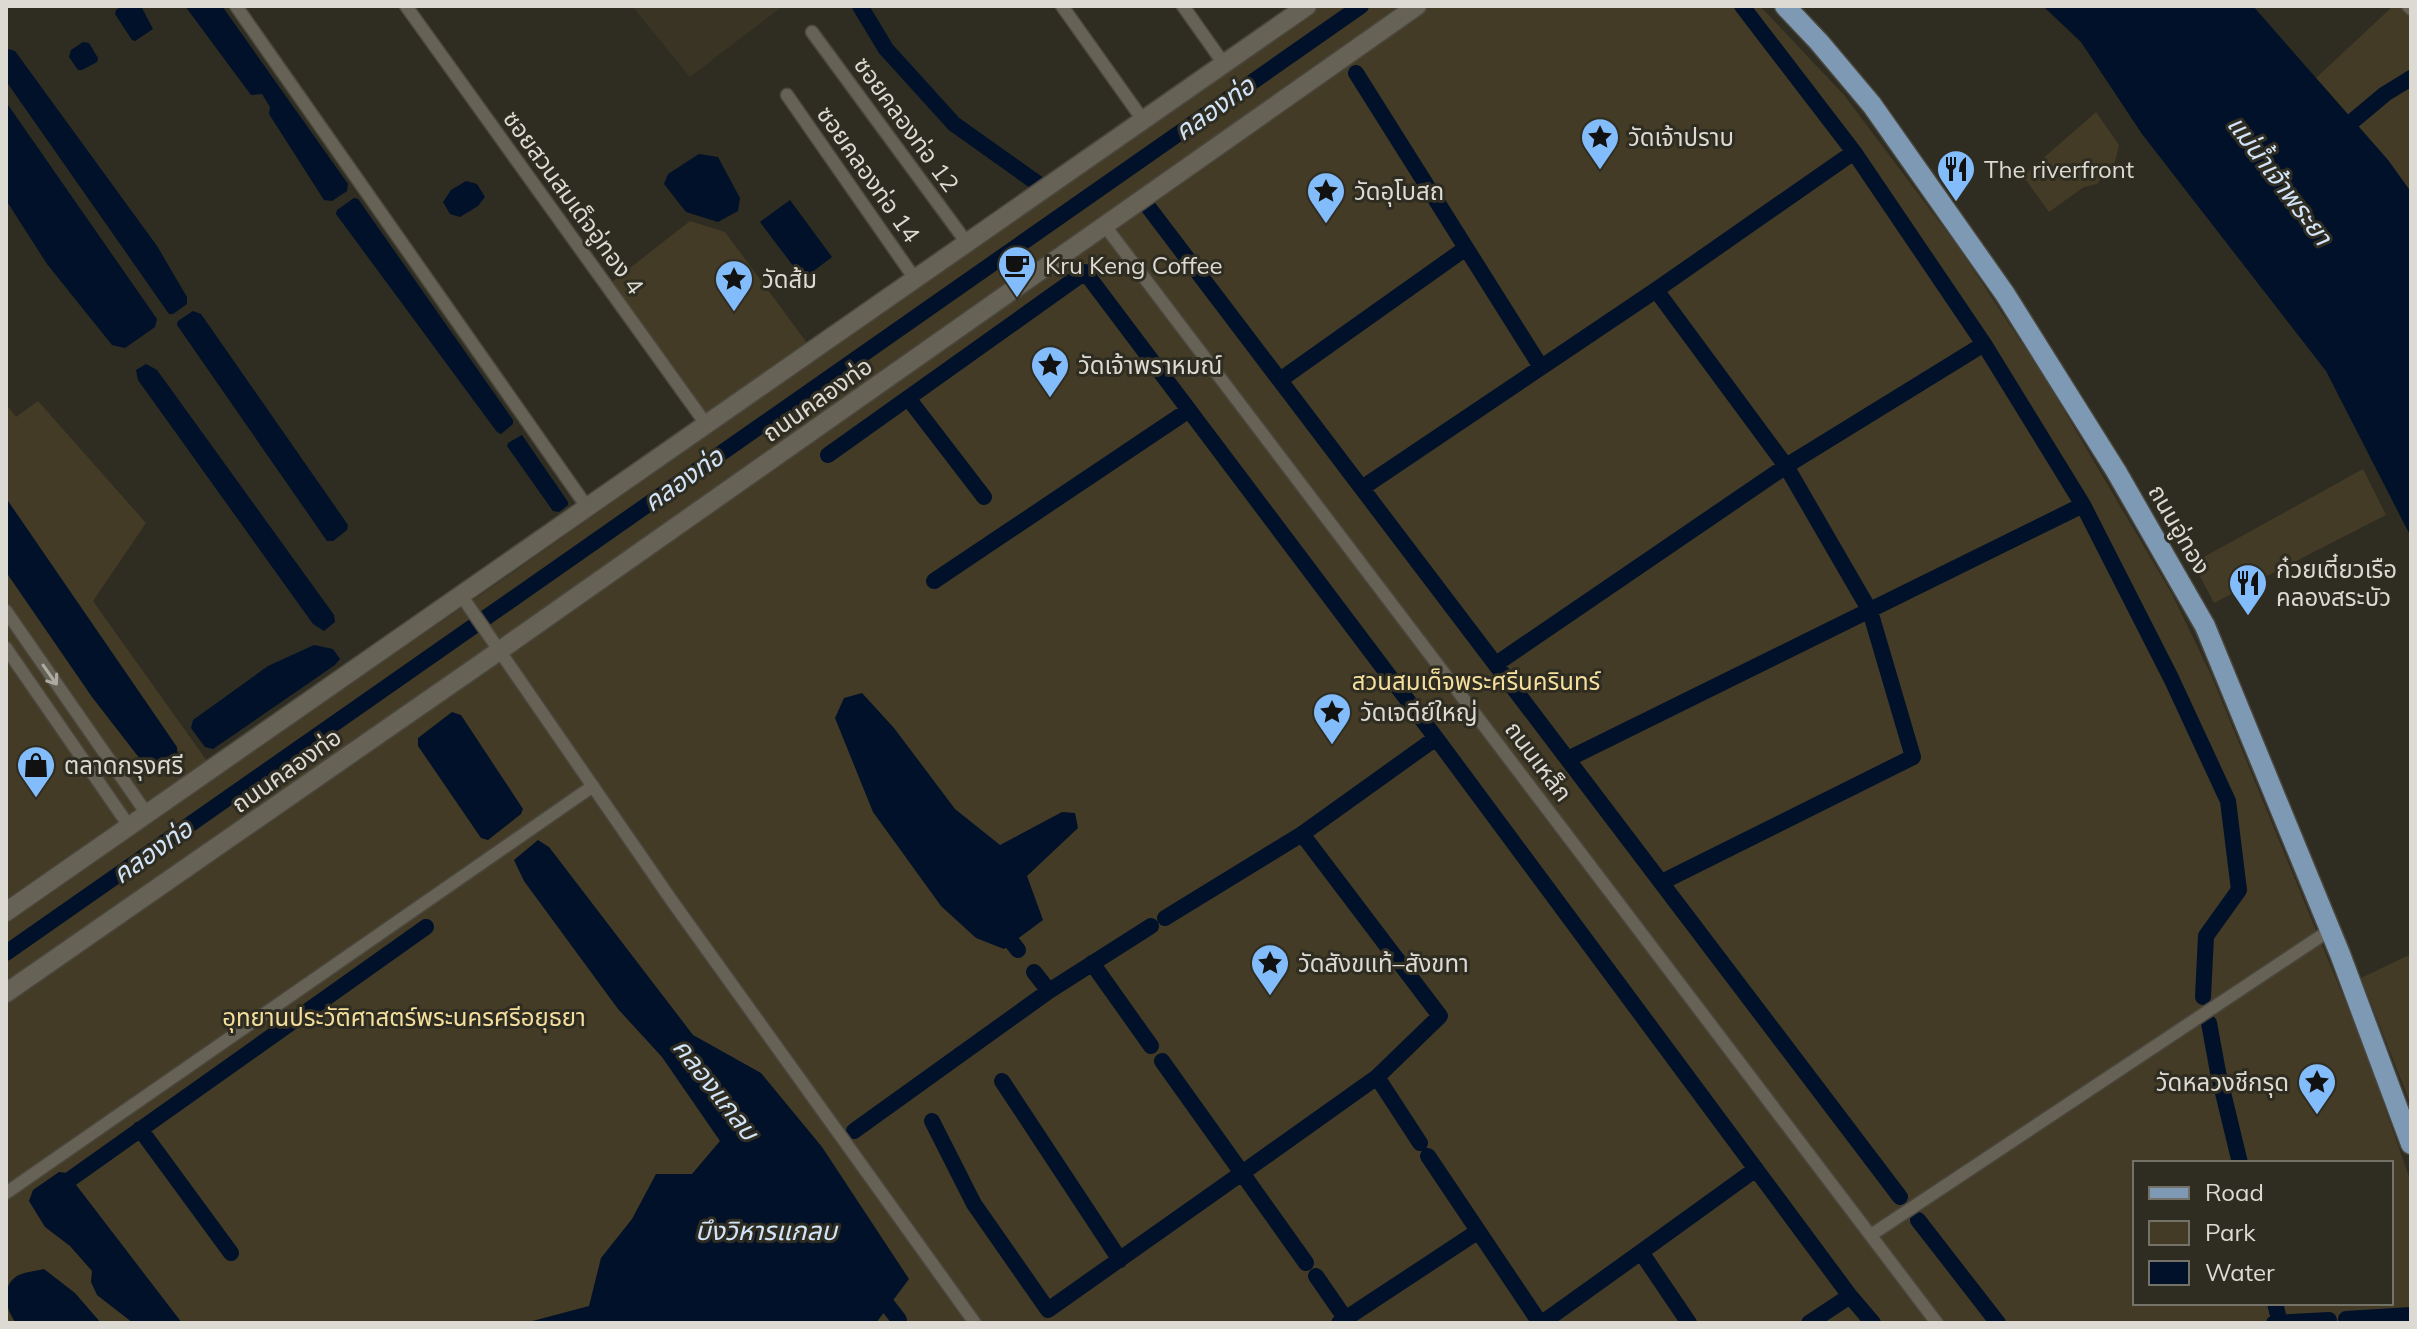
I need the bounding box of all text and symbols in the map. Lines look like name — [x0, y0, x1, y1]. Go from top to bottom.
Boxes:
street label: ซอยคลองท่อ 12 — [848, 50, 966, 198]
water label: คลองท่อ — [1167, 68, 1261, 147]
street label: ซอยคลองท่อ 14 — [811, 100, 927, 248]
street label: ซอยสวนสมเด็จอู่ทอง 4 — [496, 104, 651, 300]
water label: แม่น้ำเจ้าพระยา — [2220, 108, 2341, 253]
place icon: วัดเจ้าปราบ — [1579, 116, 1621, 171]
place label: วัดเจ้าปราบ — [1628, 122, 1734, 152]
restaurant icon: The riverfront — [1935, 148, 1977, 203]
place label: The riverfront — [1984, 154, 2134, 184]
place icon: วัดอุโบสถ — [1305, 170, 1347, 225]
place label: วัดอุโบสถ — [1354, 176, 1444, 207]
cafe icon: Kru Keng Coffee — [996, 244, 1038, 299]
place label: Kru Keng Coffee — [1045, 250, 1223, 280]
place icon: วัดส้ม — [713, 258, 755, 313]
place label: วัดส้ม — [762, 264, 817, 294]
place icon: วัดเจ้าพราหมณ์ — [1029, 344, 1071, 399]
street label: ถนนคลองท่อ — [756, 350, 878, 448]
place label: วัดเจ้าพราหมณ์ — [1078, 350, 1222, 380]
water label: คลองท่อ — [636, 439, 730, 518]
street label: ถนนอู่ทอง — [2141, 479, 2218, 580]
place label: ก๋วยเตี๋ยวเรือ คลองสระบัว — [2276, 553, 2397, 612]
restaurant icon: ก๋วยเตี๋ยวเรือ คลองสระบัว — [2227, 562, 2269, 617]
one-way arrow — [42, 663, 59, 685]
park label: สวนสมเด็จพระศรีนครินทร์ — [1352, 666, 1601, 696]
place icon: วัดเจดีย์ใหญ่ — [1311, 691, 1353, 746]
place label: วัดเจดีย์ใหญ่ — [1360, 697, 1478, 727]
street label: ถนนเหล็ก — [1499, 715, 1579, 807]
street label: ถนนคลองท่อ — [225, 721, 347, 819]
shop icon: ตลาดกรุงศรี — [15, 744, 57, 799]
place label: ตลาดกรุงศรี — [64, 750, 183, 781]
water label: คลองท่อ — [105, 811, 199, 890]
place icon: วัดสังขแท้–สังขทา — [1249, 942, 1291, 997]
place label: วัดสังขแท้–สังขทา — [1298, 948, 1469, 978]
park label: อุทยานประวัติศาสตร์พระนครศรีอยุธยา — [222, 1002, 586, 1033]
water label: คลองแกลบ — [666, 1031, 768, 1148]
place icon: วัดหลวงชีกรุด — [2296, 1061, 2338, 1116]
place label: วัดหลวงชีกรุด — [2156, 1067, 2289, 1098]
legend — [2133, 1161, 2393, 1305]
text: Road — [2205, 1177, 2264, 1207]
water label: บึงวิหารแกลบ — [695, 1214, 839, 1247]
text: Park — [2205, 1217, 2256, 1247]
text: Water — [2205, 1257, 2275, 1287]

